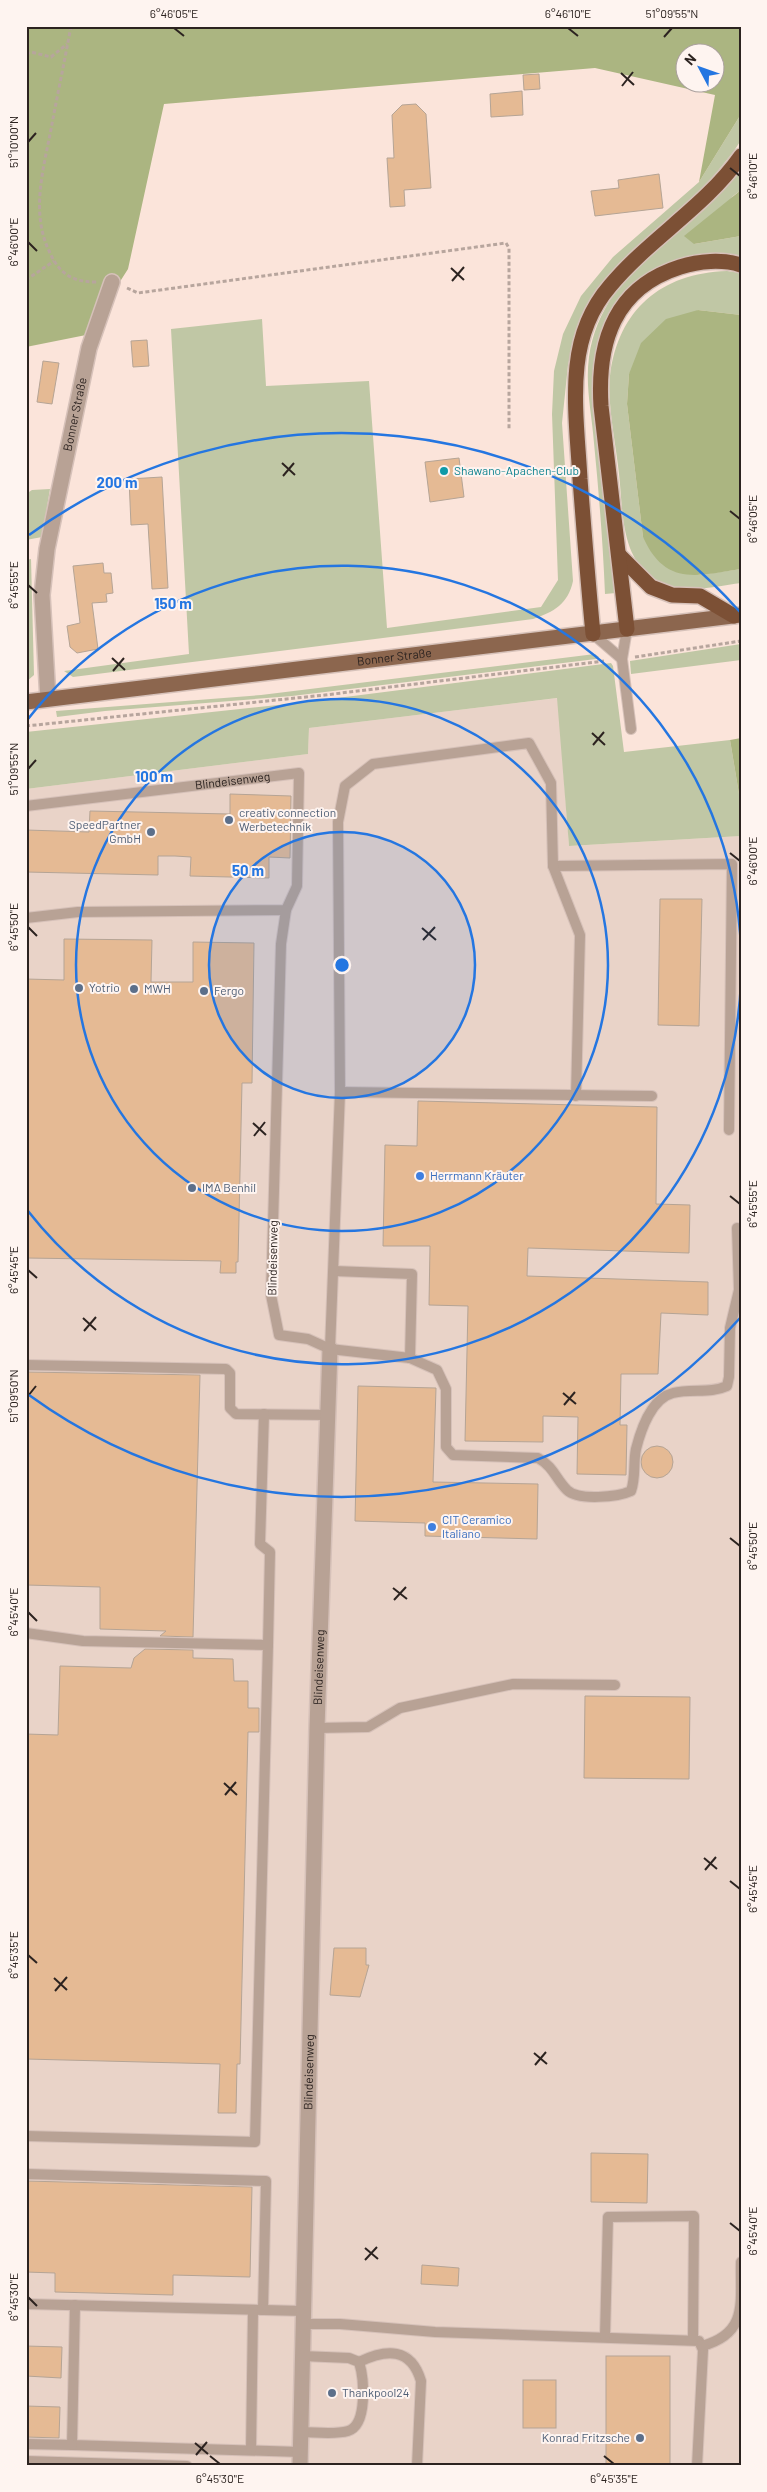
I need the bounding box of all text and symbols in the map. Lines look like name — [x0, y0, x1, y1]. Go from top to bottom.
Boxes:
text: 6°46'05"E — [150, 6, 198, 20]
text: 6°46'10"E — [545, 6, 591, 20]
text: 51°09'55"N — [646, 6, 698, 20]
north arrow — [674, 42, 724, 92]
text: N — [680, 50, 699, 68]
text: 51°10'00"N — [6, 116, 20, 168]
text: 6°46'10"E — [745, 153, 759, 199]
text: 6°46'00"E — [6, 217, 20, 267]
street label: Bonner Straße — [60, 376, 89, 452]
place label: Shawano-Apachen-Club — [454, 463, 579, 477]
marker: Shawano-Apachen-Club — [438, 465, 450, 477]
text: 200 m — [96, 473, 138, 491]
text: 6°46'05"E — [745, 495, 759, 543]
text: 6°45'55"E — [6, 561, 20, 609]
text: 150 m — [154, 594, 192, 612]
street label: Bonner Straße — [356, 645, 432, 668]
text: 51°09'55"N — [6, 743, 20, 795]
text: 100 m — [135, 767, 173, 785]
street label: Blindeisenweg — [194, 769, 271, 792]
place label: creativ connection Werbetechnik — [239, 805, 336, 833]
marker: creativ connection Werbetechnik — [223, 814, 235, 826]
place label: SpeedPartner GmbH — [69, 817, 142, 845]
marker: SpeedPartner GmbH — [145, 826, 157, 838]
text: 6°46'00"E — [745, 836, 759, 886]
text: 50 m — [232, 861, 264, 879]
text: 6°45'50"E — [6, 903, 20, 951]
centre of rings — [333, 956, 351, 974]
place label: Yotrio — [89, 980, 120, 994]
place label: MWH — [144, 981, 171, 995]
marker: Yotrio — [73, 982, 85, 994]
marker: MWH — [128, 983, 140, 995]
place label: Fergo — [214, 983, 244, 997]
marker: Fergo — [198, 985, 210, 997]
place label: Herrmann Kräuter — [430, 1168, 524, 1182]
marker: Herrmann Kräuter — [414, 1170, 426, 1182]
place label: IMA Benhil — [202, 1180, 256, 1194]
text: 6°45'55"E — [745, 1180, 759, 1228]
marker: IMA Benhil — [186, 1182, 198, 1194]
street label: Blindeisenweg — [264, 1220, 280, 1296]
text: 6°45'45"E — [6, 1246, 20, 1294]
text: 51°09'50"N — [6, 1369, 20, 1423]
place label: CIT Ceramico Italiano — [442, 1512, 512, 1540]
marker: CIT Ceramico Italiano — [426, 1521, 438, 1533]
text: 6°45'50"E — [745, 1522, 759, 1570]
text: 6°45'40"E — [6, 1588, 20, 1636]
street label: Blindeisenweg — [310, 1629, 326, 1705]
text: 6°45'45"E — [745, 1865, 759, 1913]
text: 6°45'35"E — [6, 1931, 20, 1979]
street label: Blindeisenweg — [300, 2034, 316, 2110]
text: 6°45'40"E — [745, 2207, 759, 2255]
text: 6°45'30"E — [6, 2273, 20, 2321]
place label: Thankpool24 — [342, 2385, 409, 2399]
marker: Thankpool24 — [326, 2387, 338, 2399]
place label: Konrad Fritzsche — [542, 2430, 630, 2444]
marker: Konrad Fritzsche — [634, 2432, 646, 2444]
text: 6°45'30"E — [196, 2471, 244, 2485]
text: 6°45'35"E — [590, 2471, 638, 2485]

